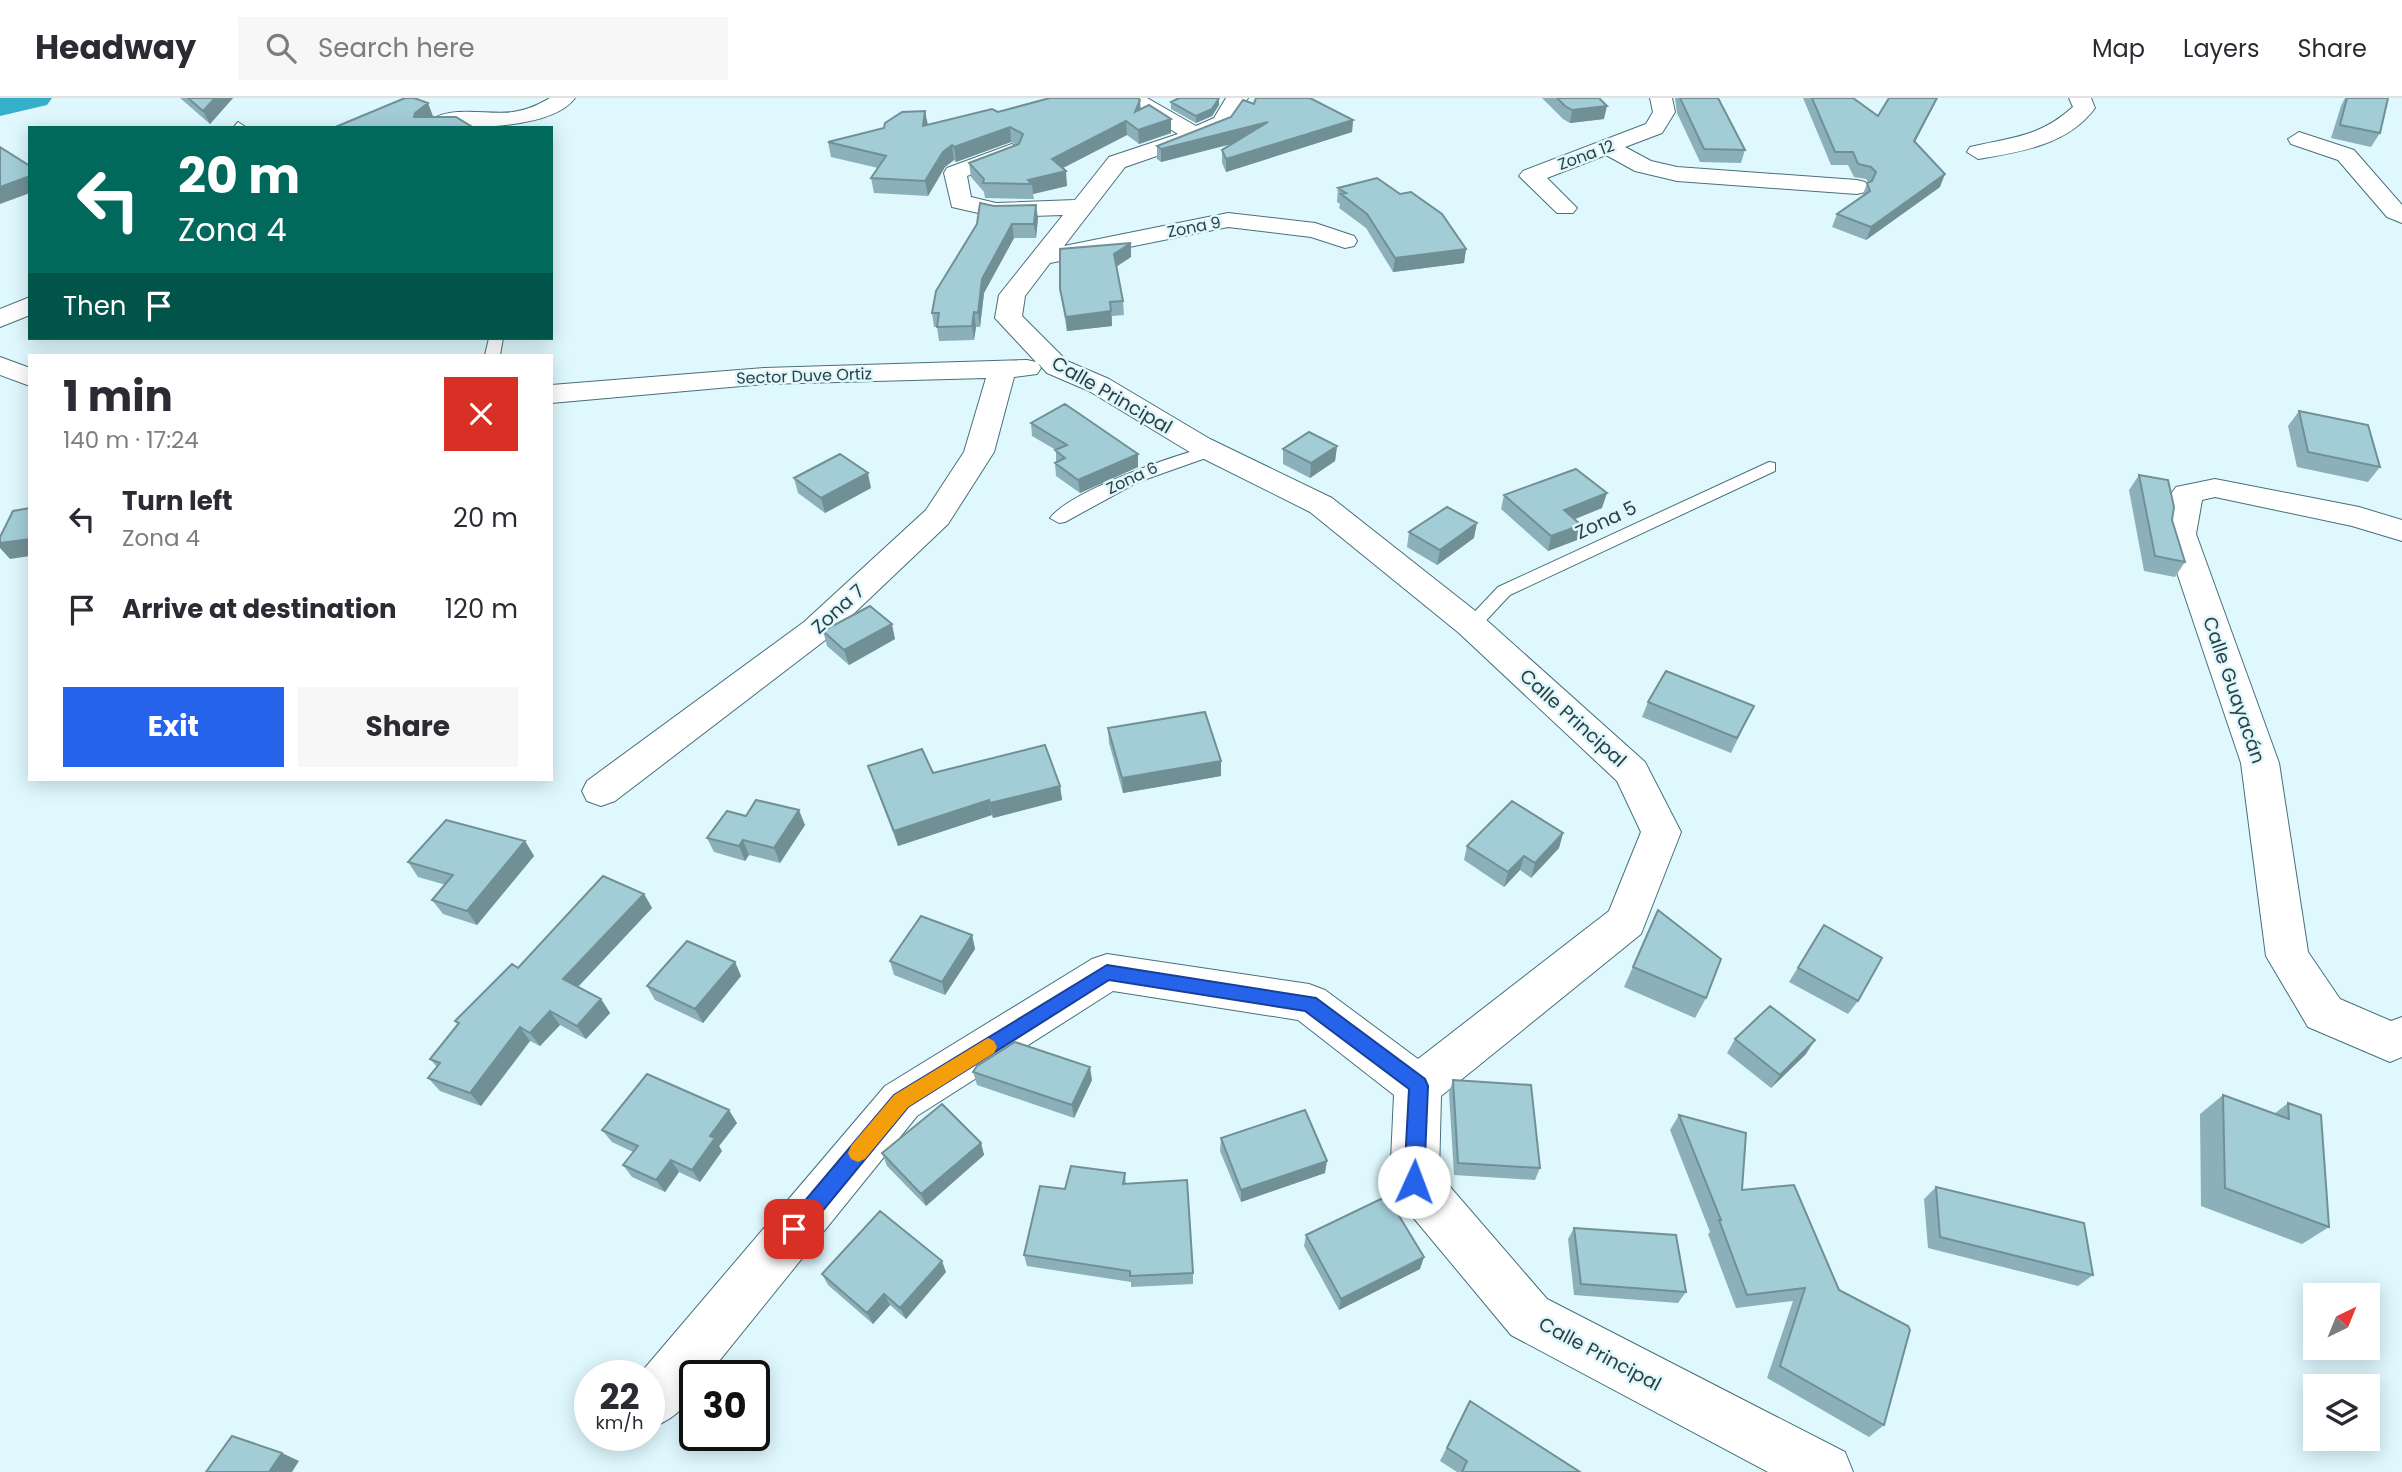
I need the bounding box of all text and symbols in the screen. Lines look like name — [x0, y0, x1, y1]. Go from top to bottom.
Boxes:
search box — [238, 17, 728, 80]
text: Headway — [35, 24, 196, 71]
icon: search — [262, 29, 300, 67]
text: Search here — [318, 30, 475, 66]
text: Map — [2092, 32, 2145, 65]
text: Layers — [2183, 32, 2259, 65]
text: Share — [2297, 32, 2367, 65]
street label: Zona 12 — [1555, 134, 1617, 176]
text: 20 m — [178, 142, 300, 210]
icon: left — [63, 154, 154, 245]
text: Zona 4 — [178, 207, 287, 252]
street label: Zona 9 — [1165, 211, 1223, 243]
icon: arrive — [140, 287, 178, 325]
text: Then — [63, 288, 126, 324]
street label: Calle Principal — [1047, 350, 1177, 440]
street label: Sector Duve Ortiz — [736, 362, 872, 390]
text: 1 min — [63, 367, 173, 426]
button: close — [444, 377, 518, 451]
text: 140 m · 17:24 — [63, 424, 199, 456]
street label: Zona 6 — [1102, 456, 1162, 500]
text: Turn left — [122, 483, 233, 519]
street label: Zona 5 — [1571, 494, 1641, 546]
icon: left — [63, 500, 101, 538]
text: 20 m — [453, 500, 518, 536]
text: Zona 4 — [122, 522, 200, 554]
street label: Zona 7 — [806, 578, 870, 640]
icon: arrive — [63, 591, 101, 629]
text: Arrive at destination — [122, 591, 397, 627]
text: 120 m — [445, 591, 518, 627]
street label: Calle Guayacán — [2196, 613, 2272, 767]
street label: Calle Principal — [1514, 663, 1632, 773]
button: Exit — [63, 687, 284, 767]
button: Share — [298, 687, 518, 767]
position arrow — [1377, 1145, 1451, 1219]
pin — [764, 1199, 824, 1259]
icon: arrive — [775, 1210, 813, 1248]
north arrow — [2303, 1283, 2380, 1360]
map controls — [2303, 1283, 2380, 1451]
street label: Calle Principal — [1534, 1310, 1666, 1398]
speed limit sign: 30 — [679, 1360, 770, 1451]
text: 22 — [600, 1372, 639, 1421]
button: layers — [2303, 1374, 2380, 1451]
text: km/h — [596, 1410, 643, 1435]

